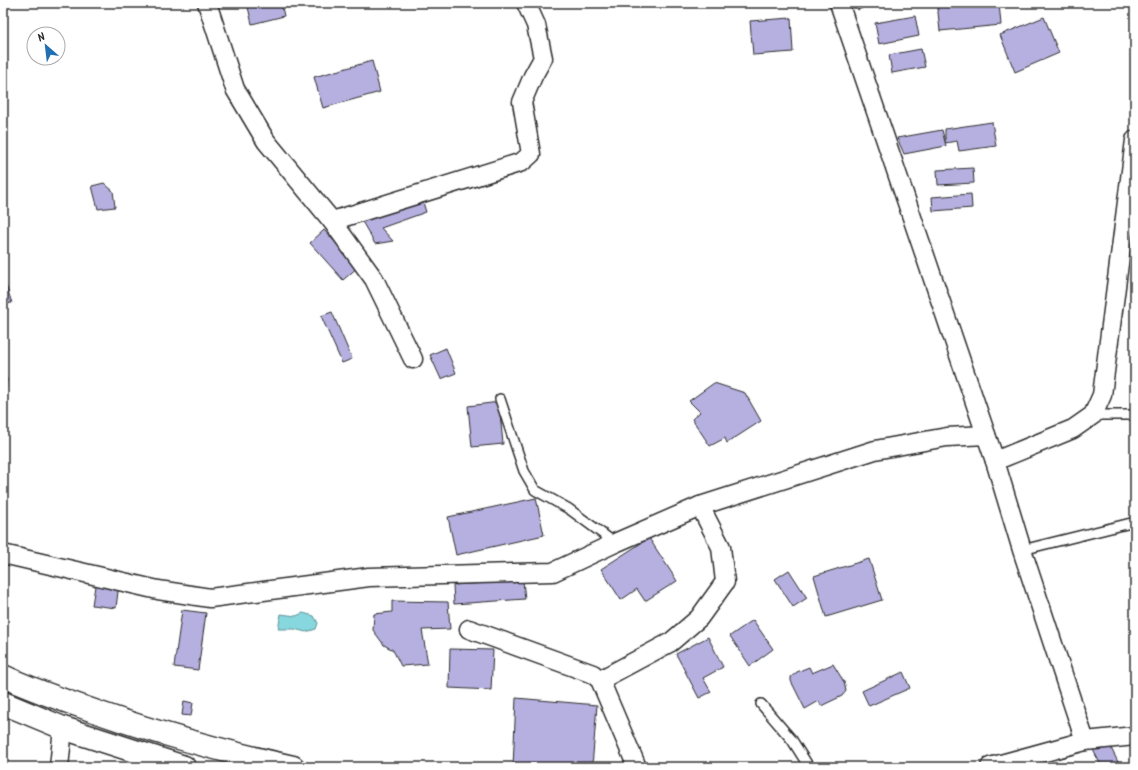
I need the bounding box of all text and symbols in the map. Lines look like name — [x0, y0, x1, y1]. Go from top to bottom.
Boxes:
north arrow — [26, 26, 66, 66]
text: N — [34, 28, 49, 48]

